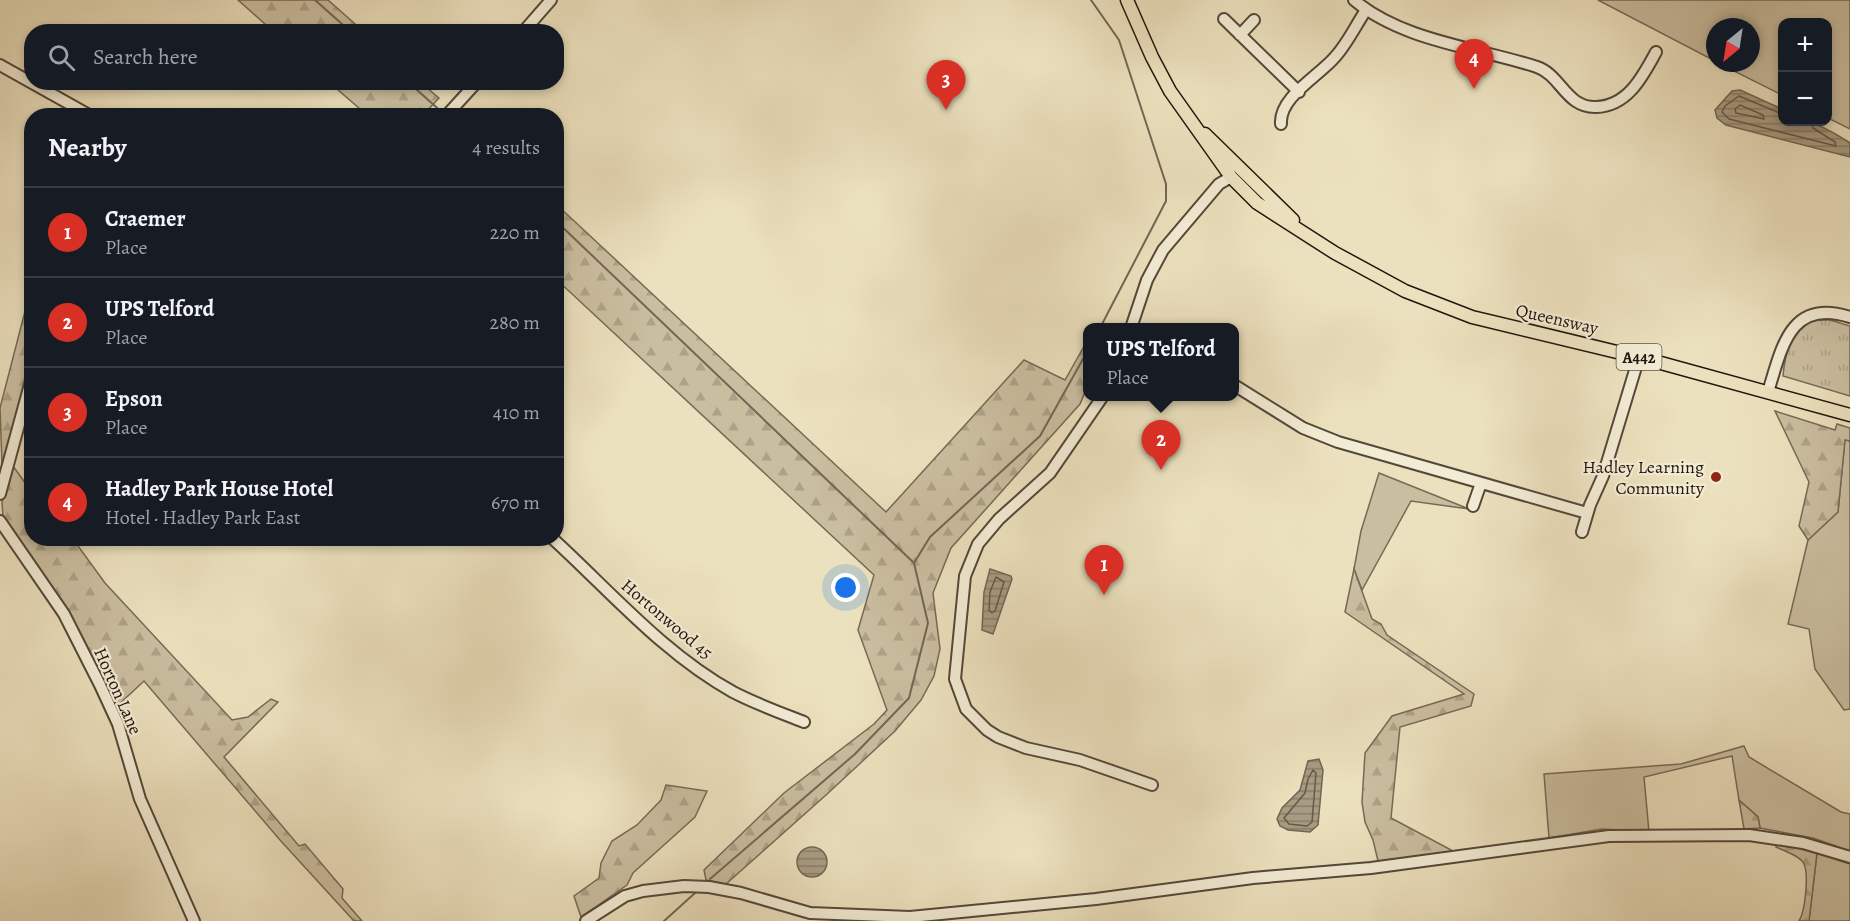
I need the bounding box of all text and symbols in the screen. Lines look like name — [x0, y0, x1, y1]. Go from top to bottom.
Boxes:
north arrow — [1706, 18, 1760, 72]
map controls — [1778, 18, 1832, 126]
button: + — [1778, 18, 1832, 72]
search box — [24, 24, 564, 90]
pin: 4 — [1454, 40, 1494, 89]
icon: search — [45, 41, 78, 74]
text: Search here — [93, 42, 198, 72]
pin: 3 — [926, 60, 966, 110]
button: − — [1778, 72, 1832, 126]
text: Nearby — [48, 130, 127, 165]
text: 4 results — [472, 134, 540, 161]
text: Craemer — [105, 204, 185, 234]
text: 1 — [64, 219, 71, 246]
text: 220 m — [490, 219, 540, 246]
text: Place — [105, 234, 147, 261]
text: UPS Telford — [105, 294, 214, 324]
street label: Queensway — [1513, 298, 1602, 340]
text: 2 — [63, 309, 72, 336]
text: 280 m — [490, 309, 540, 336]
popup — [1083, 323, 1239, 401]
text: Place — [105, 324, 147, 351]
text: UPS Telford — [1106, 334, 1216, 364]
road number: A442 — [1616, 344, 1662, 370]
text: Place — [1106, 364, 1149, 391]
text: Epson — [105, 384, 163, 414]
text: 3 — [63, 399, 72, 426]
text: 410 m — [493, 399, 540, 426]
text: Place — [105, 414, 147, 441]
pin: 2 — [1142, 420, 1180, 470]
place label: Hadley Learning Community — [1582, 455, 1705, 500]
marker: Hadley Learning Community — [1709, 470, 1723, 484]
text: Hadley Park House Hotel — [105, 474, 333, 504]
text: 4 — [63, 489, 72, 516]
text: 670 m — [491, 489, 540, 516]
text: Hotel · Hadley Park East — [105, 504, 300, 531]
pin: 1 — [1084, 546, 1124, 595]
your location — [831, 573, 860, 602]
street label: Hortonwood 45 — [616, 574, 718, 664]
street label: Horton Lane — [88, 644, 148, 738]

